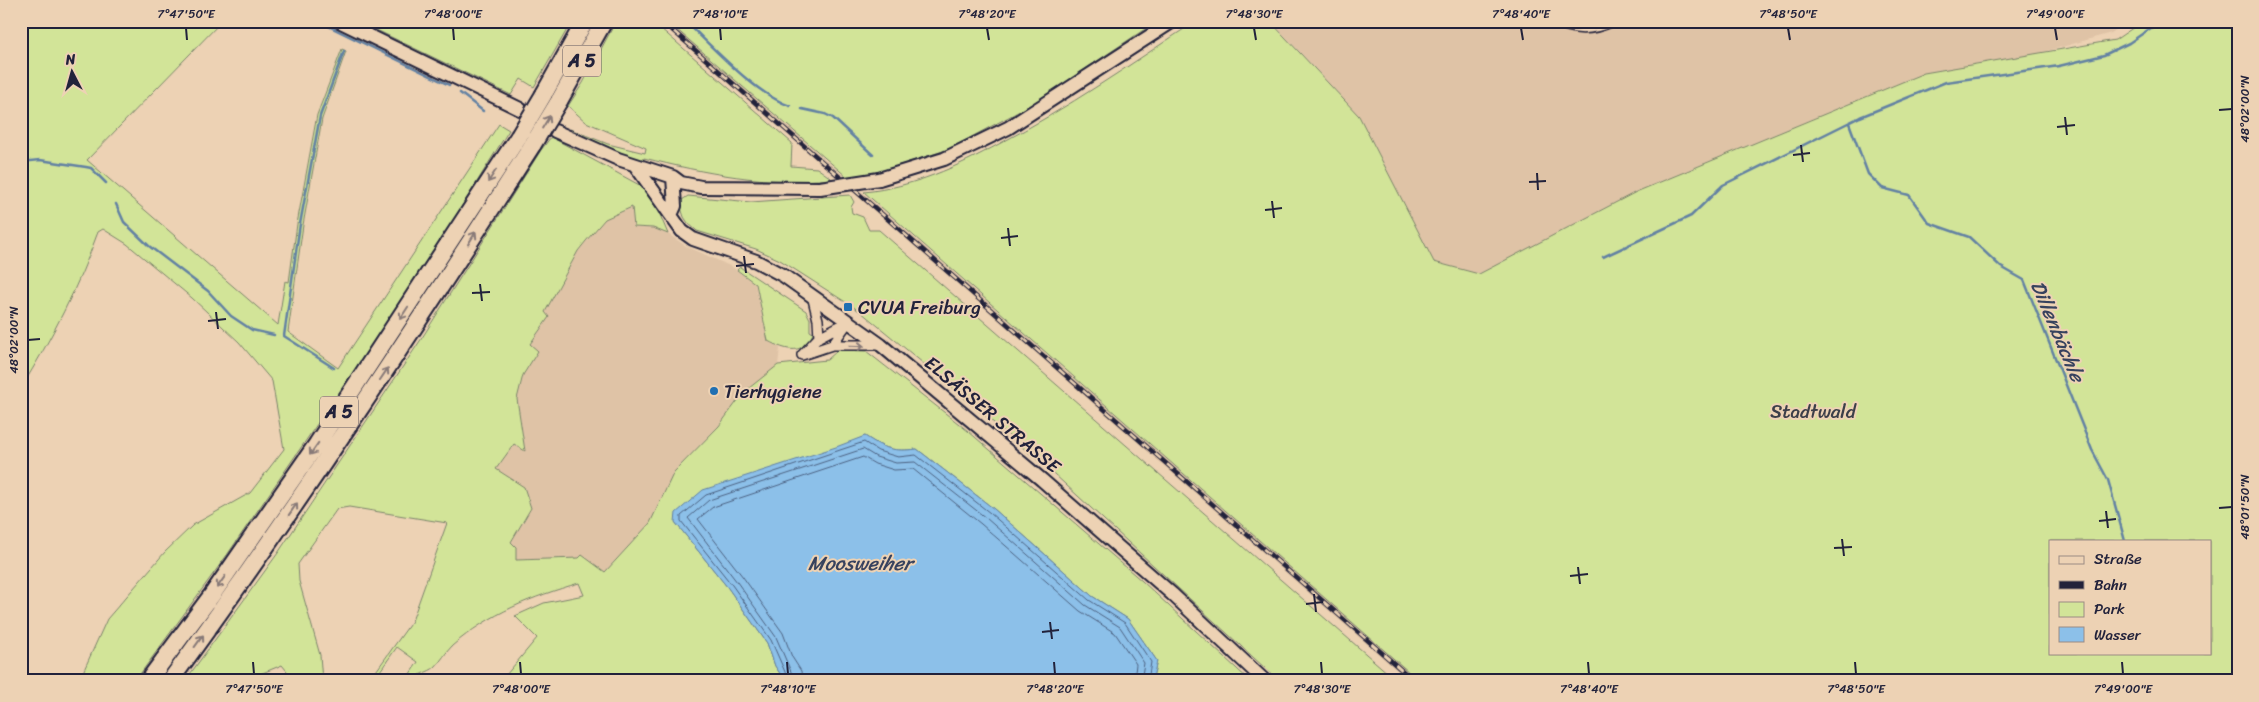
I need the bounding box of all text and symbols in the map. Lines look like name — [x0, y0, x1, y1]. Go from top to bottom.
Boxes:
text: 7°47'50"E — [157, 3, 216, 25]
text: 7°48'00"E — [424, 3, 483, 25]
text: 7°48'10"E — [692, 3, 749, 25]
text: 7°48'20"E — [958, 3, 1017, 25]
text: 7°48'30"E — [1225, 3, 1284, 25]
text: 7°48'40"E — [1492, 3, 1551, 25]
text: 7°48'50"E — [1759, 3, 1818, 25]
text: 7°49'00"E — [2026, 3, 2085, 25]
road number: A 5 — [563, 46, 601, 76]
text: N — [64, 47, 77, 73]
north arrow — [48, 48, 98, 98]
text: 48°02'00"N — [2234, 75, 2256, 143]
one-way arrow — [541, 116, 551, 130]
one-way arrow — [487, 169, 497, 183]
one-way arrow — [468, 232, 478, 246]
water label: Dillenbächle — [2020, 275, 2095, 389]
place label: CVUA Freiburg — [858, 291, 981, 324]
marker: CVUA Freiburg — [842, 301, 854, 313]
text: 48°02'00"N — [3, 306, 25, 374]
one-way arrow — [399, 306, 409, 320]
one-way arrow — [848, 341, 864, 350]
street label: ELSÄSSER STRASSE — [917, 347, 1070, 483]
one-way arrow — [379, 368, 389, 382]
place label: Tierhygiene — [724, 375, 822, 408]
marker: Tierhygiene — [708, 385, 720, 397]
park label: Stadtwald — [1770, 395, 1858, 428]
road number: A 5 — [320, 397, 358, 428]
one-way arrow — [309, 441, 319, 455]
text: 48°01'50"N — [2234, 474, 2256, 540]
one-way arrow — [288, 502, 298, 516]
legend — [2049, 540, 2212, 654]
water label: Moosweiher — [808, 546, 916, 581]
text: Straße — [2094, 546, 2142, 572]
text: Bahn — [2094, 572, 2127, 598]
one-way arrow — [216, 574, 226, 588]
text: Park — [2094, 596, 2125, 622]
text: Wasser — [2094, 622, 2142, 648]
one-way arrow — [194, 635, 204, 649]
text: 7°47'50"E — [225, 678, 284, 700]
text: 7°48'00"E — [492, 678, 551, 700]
text: 7°48'10"E — [760, 678, 817, 700]
text: 7°48'20"E — [1026, 678, 1085, 700]
text: 7°48'30"E — [1293, 678, 1352, 700]
text: 7°48'40"E — [1560, 678, 1619, 700]
text: 7°48'50"E — [1827, 678, 1886, 700]
text: 7°49'00"E — [2094, 678, 2153, 700]

